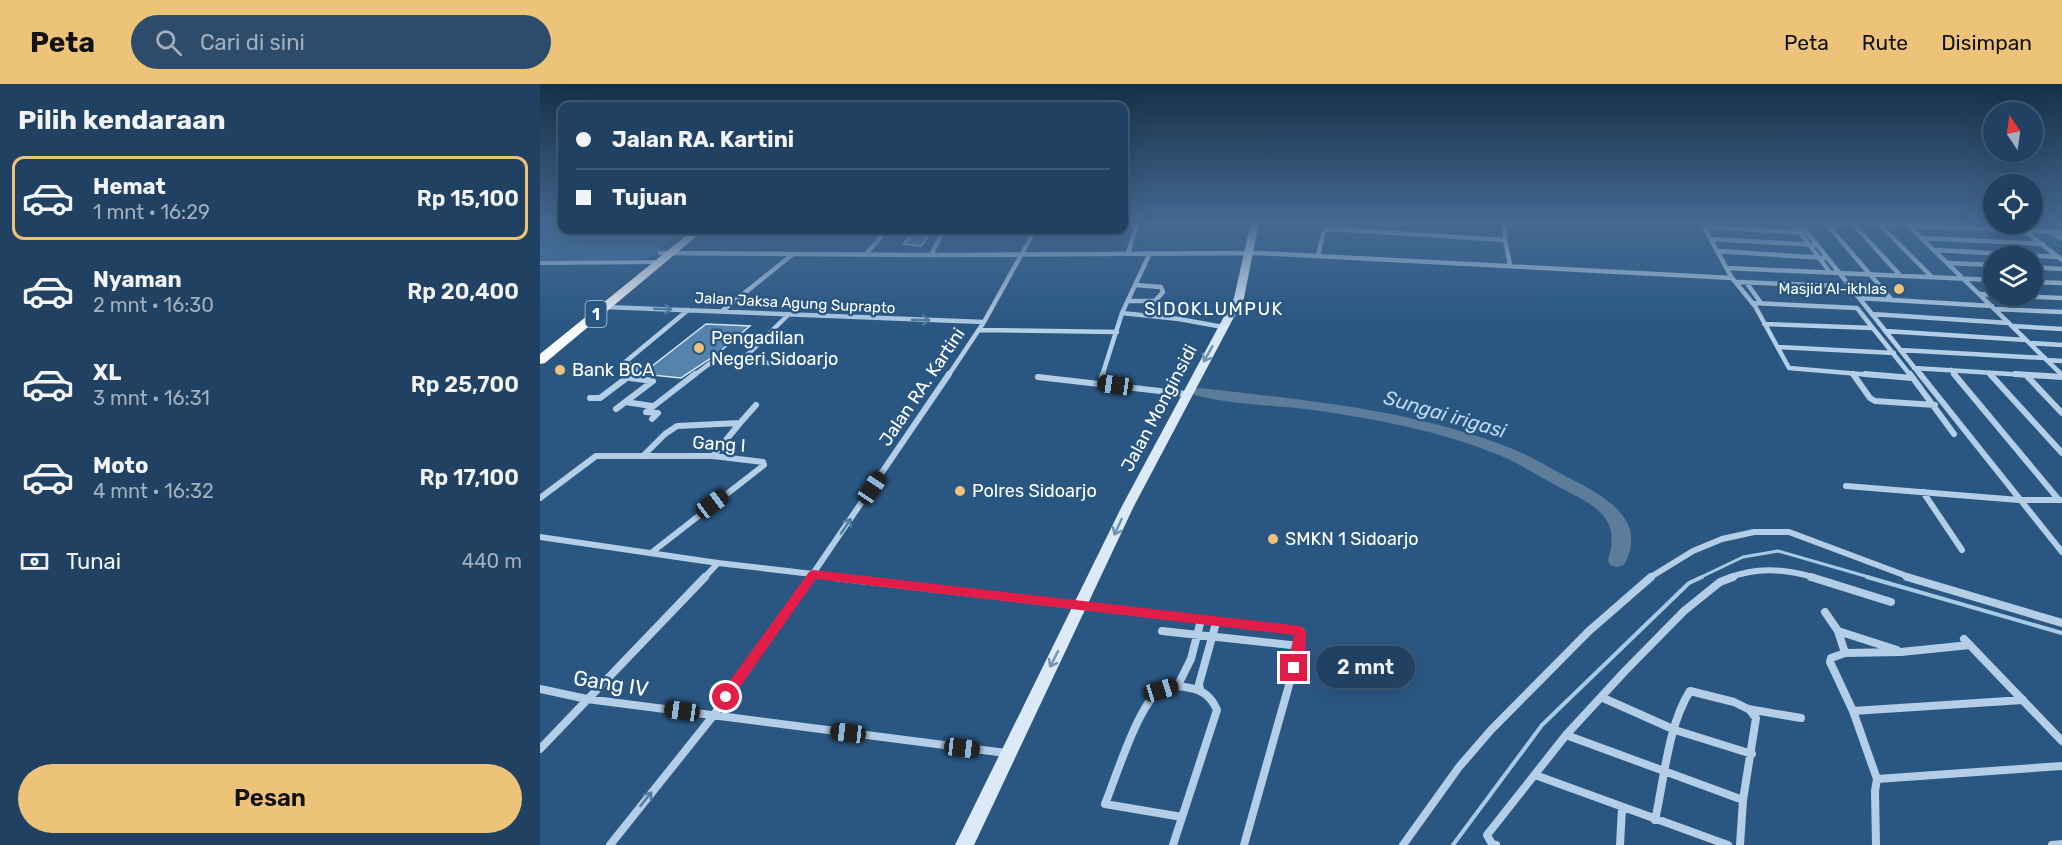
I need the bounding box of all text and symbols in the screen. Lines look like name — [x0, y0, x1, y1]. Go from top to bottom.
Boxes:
search box — [131, 15, 551, 69]
text: Peta — [30, 26, 95, 59]
icon: search — [152, 26, 185, 59]
text: Cari di sini — [200, 29, 305, 56]
text: Peta — [1784, 30, 1829, 55]
text: Rute — [1862, 30, 1908, 55]
text: Disimpan — [1941, 30, 2032, 55]
north arrow — [1983, 102, 2043, 162]
map controls — [1983, 102, 2043, 306]
text: Pilih kendaraan — [18, 104, 226, 136]
text: Jalan RA. Kartini — [612, 126, 794, 153]
icon: car — [21, 171, 75, 225]
text: Hemat — [93, 173, 166, 200]
button: locate — [1983, 174, 2043, 234]
text: Tujuan — [612, 184, 687, 211]
text: Rp 15,100 — [417, 185, 519, 212]
text: 1 mnt · 16:29 — [93, 200, 210, 224]
button: layers — [1983, 246, 2043, 306]
icon: car — [21, 264, 75, 318]
text: Nyaman — [93, 266, 182, 293]
text: Rp 20,400 — [407, 278, 519, 305]
place label: Masjid Al-ikhlas — [1778, 280, 1887, 298]
marker: Masjid Al-ikhlas — [1892, 282, 1906, 296]
street label: Jalan Jaksa Agung Suprapto — [694, 289, 896, 317]
text: 2 mnt · 16:30 — [93, 293, 214, 317]
district label: SIDOKLUMPUK — [1144, 298, 1284, 320]
road number: 1 — [586, 301, 606, 327]
one-way arrow — [653, 303, 673, 315]
one-way arrow — [911, 314, 931, 326]
street label: Jalan RA. Kartini — [874, 324, 970, 450]
place label: Pengadilan Negeri Sidoarjo — [711, 327, 838, 370]
marker: Pengadilan Negeri Sidoarjo — [692, 341, 706, 355]
street label: Jalan Monginsidi — [1116, 341, 1202, 475]
one-way arrow — [1202, 345, 1213, 363]
icon: car — [21, 357, 75, 411]
text: XL — [93, 359, 121, 386]
place label: Bank BCA — [572, 359, 654, 381]
marker: Bank BCA — [553, 363, 567, 377]
text: Rp 25,700 — [411, 371, 519, 398]
car — [1096, 374, 1134, 396]
water label: Sungai irigasi — [1381, 385, 1510, 443]
text: 3 mnt · 16:31 — [93, 386, 210, 410]
street label: Gang I — [692, 431, 746, 457]
icon: car — [21, 450, 75, 504]
text: Moto — [93, 452, 148, 479]
text: Rp 17,100 — [419, 464, 519, 491]
car — [854, 468, 890, 508]
text: 4 mnt · 16:32 — [93, 479, 214, 503]
place label: Polres Sidoarjo — [972, 480, 1097, 502]
marker: Polres Sidoarjo — [953, 484, 967, 498]
car — [692, 486, 732, 522]
one-way arrow — [839, 518, 852, 535]
one-way arrow — [1111, 518, 1123, 536]
place label: SMKN 1 Sidoarjo — [1285, 528, 1419, 550]
marker: SMKN 1 Sidoarjo — [1266, 532, 1280, 546]
icon: cash — [18, 545, 51, 578]
text: Tunai — [66, 548, 121, 575]
text: 440 m — [462, 549, 522, 573]
callout: 2 mnt — [1315, 647, 1414, 689]
one-way arrow — [1048, 650, 1060, 667]
route end — [1280, 654, 1307, 681]
text: 2 mnt — [1337, 655, 1394, 679]
street label: Gang IV — [572, 665, 651, 701]
car — [1141, 676, 1181, 704]
route start — [712, 683, 739, 710]
car — [663, 700, 701, 722]
car — [829, 722, 867, 744]
car — [943, 737, 981, 759]
button: Pesan — [18, 764, 522, 833]
one-way arrow — [640, 791, 653, 807]

